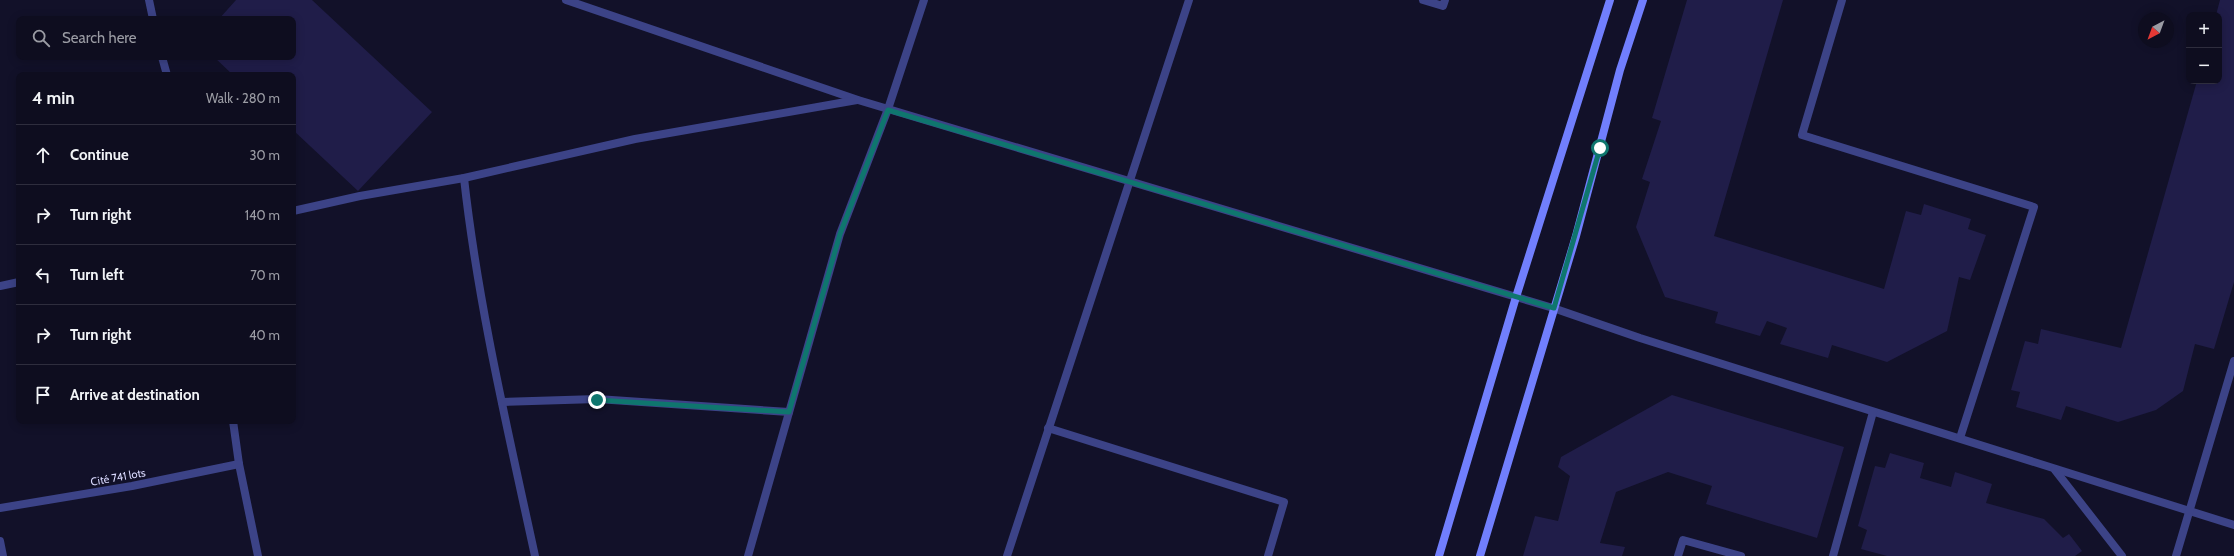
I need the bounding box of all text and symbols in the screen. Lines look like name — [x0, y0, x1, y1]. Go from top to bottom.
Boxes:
north arrow — [2138, 12, 2174, 48]
map controls — [2186, 12, 2222, 84]
button: + — [2186, 12, 2222, 48]
search box — [16, 16, 296, 60]
icon: search — [30, 27, 52, 49]
text: Search here — [62, 29, 137, 47]
button: − — [2186, 48, 2222, 84]
text: 4 min — [32, 88, 75, 108]
text: Walk · 280 m — [206, 90, 280, 106]
route start — [1591, 139, 1609, 157]
icon: ahead — [32, 144, 54, 166]
text: Continue — [70, 146, 129, 164]
text: 30 m — [250, 147, 280, 163]
icon: right — [32, 204, 54, 226]
text: Turn right — [70, 206, 131, 224]
text: 140 m — [245, 207, 280, 223]
icon: left — [32, 264, 54, 286]
text: Turn left — [70, 266, 124, 284]
text: 70 m — [250, 267, 280, 283]
icon: right — [32, 324, 54, 346]
text: Turn right — [70, 326, 131, 344]
text: 40 m — [249, 327, 280, 343]
icon: arrive — [32, 384, 54, 406]
text: Arrive at destination — [70, 386, 200, 404]
route end — [588, 391, 606, 409]
street label: Cité 741 lots — [89, 465, 147, 489]

